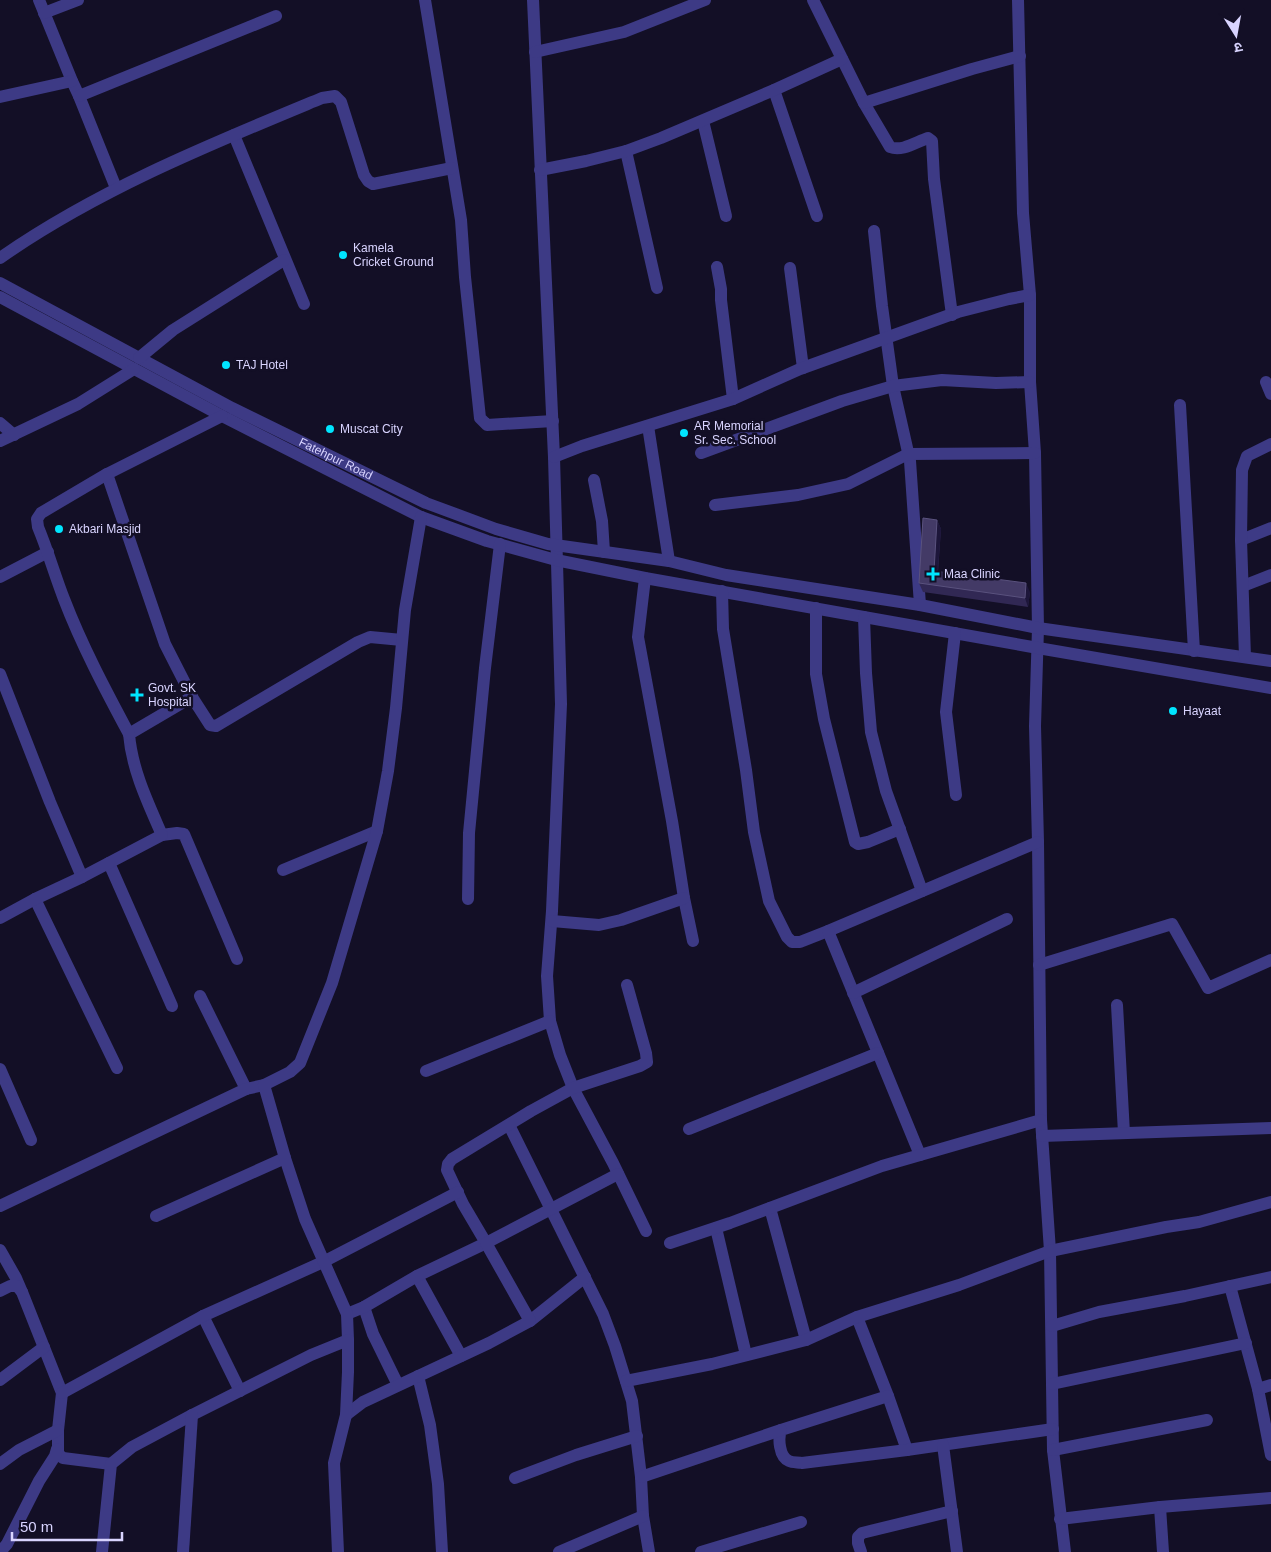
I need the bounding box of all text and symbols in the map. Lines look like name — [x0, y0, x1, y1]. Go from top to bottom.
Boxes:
north arrow — [1211, 10, 1261, 60]
text: उ — [1232, 39, 1244, 57]
place label: Kamela Cricket Ground — [353, 241, 434, 269]
marker: Kamela Cricket Ground — [337, 249, 349, 261]
place label: TAJ Hotel — [236, 358, 288, 372]
marker: TAJ Hotel — [220, 359, 232, 371]
place label: AR Memorial Sr. Sec. School — [694, 419, 776, 447]
place label: Muscat City — [340, 422, 403, 436]
marker: Muscat City — [324, 423, 336, 435]
marker: AR Memorial Sr. Sec. School — [678, 427, 690, 439]
street label: Fatehpur Road — [297, 435, 375, 483]
place label: Akbari Masjid — [69, 522, 141, 536]
marker: Akbari Masjid — [53, 523, 65, 535]
marker: Maa Clinic — [926, 567, 940, 581]
place label: Maa Clinic — [944, 567, 1000, 581]
place label: Govt. SK Hospital — [148, 681, 196, 709]
marker: Govt. SK Hospital — [130, 688, 144, 702]
place label: Hayaat — [1183, 704, 1222, 718]
marker: Hayaat — [1167, 705, 1179, 717]
scale bar — [12, 1510, 122, 1542]
text: 50 m — [20, 1518, 53, 1535]

